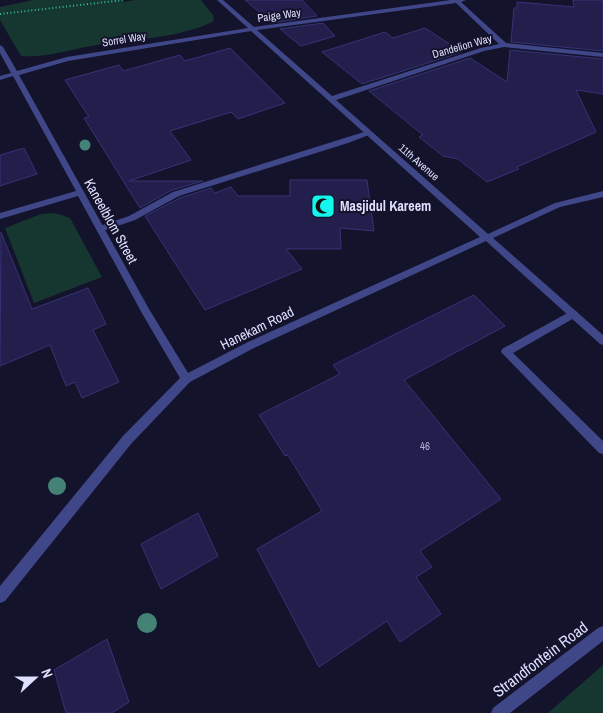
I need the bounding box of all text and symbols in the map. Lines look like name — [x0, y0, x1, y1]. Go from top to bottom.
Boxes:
street label: Paige Way — [256, 5, 302, 25]
street label: Sorrel Way — [101, 29, 147, 49]
street label: Dandelion Way — [431, 31, 494, 61]
street label: 11th Avenue — [396, 141, 442, 183]
street label: Kaneelblom Street — [80, 175, 142, 267]
mosque icon: Masjidul Kareem — [310, 193, 336, 219]
place label: Masjidul Kareem — [340, 197, 431, 215]
street label: Hanekam Road — [217, 302, 297, 354]
house number: 46 — [420, 439, 430, 453]
street label: Strandfontein Road — [488, 616, 592, 702]
north arrow — [10, 653, 60, 703]
text: N — [37, 666, 57, 680]

